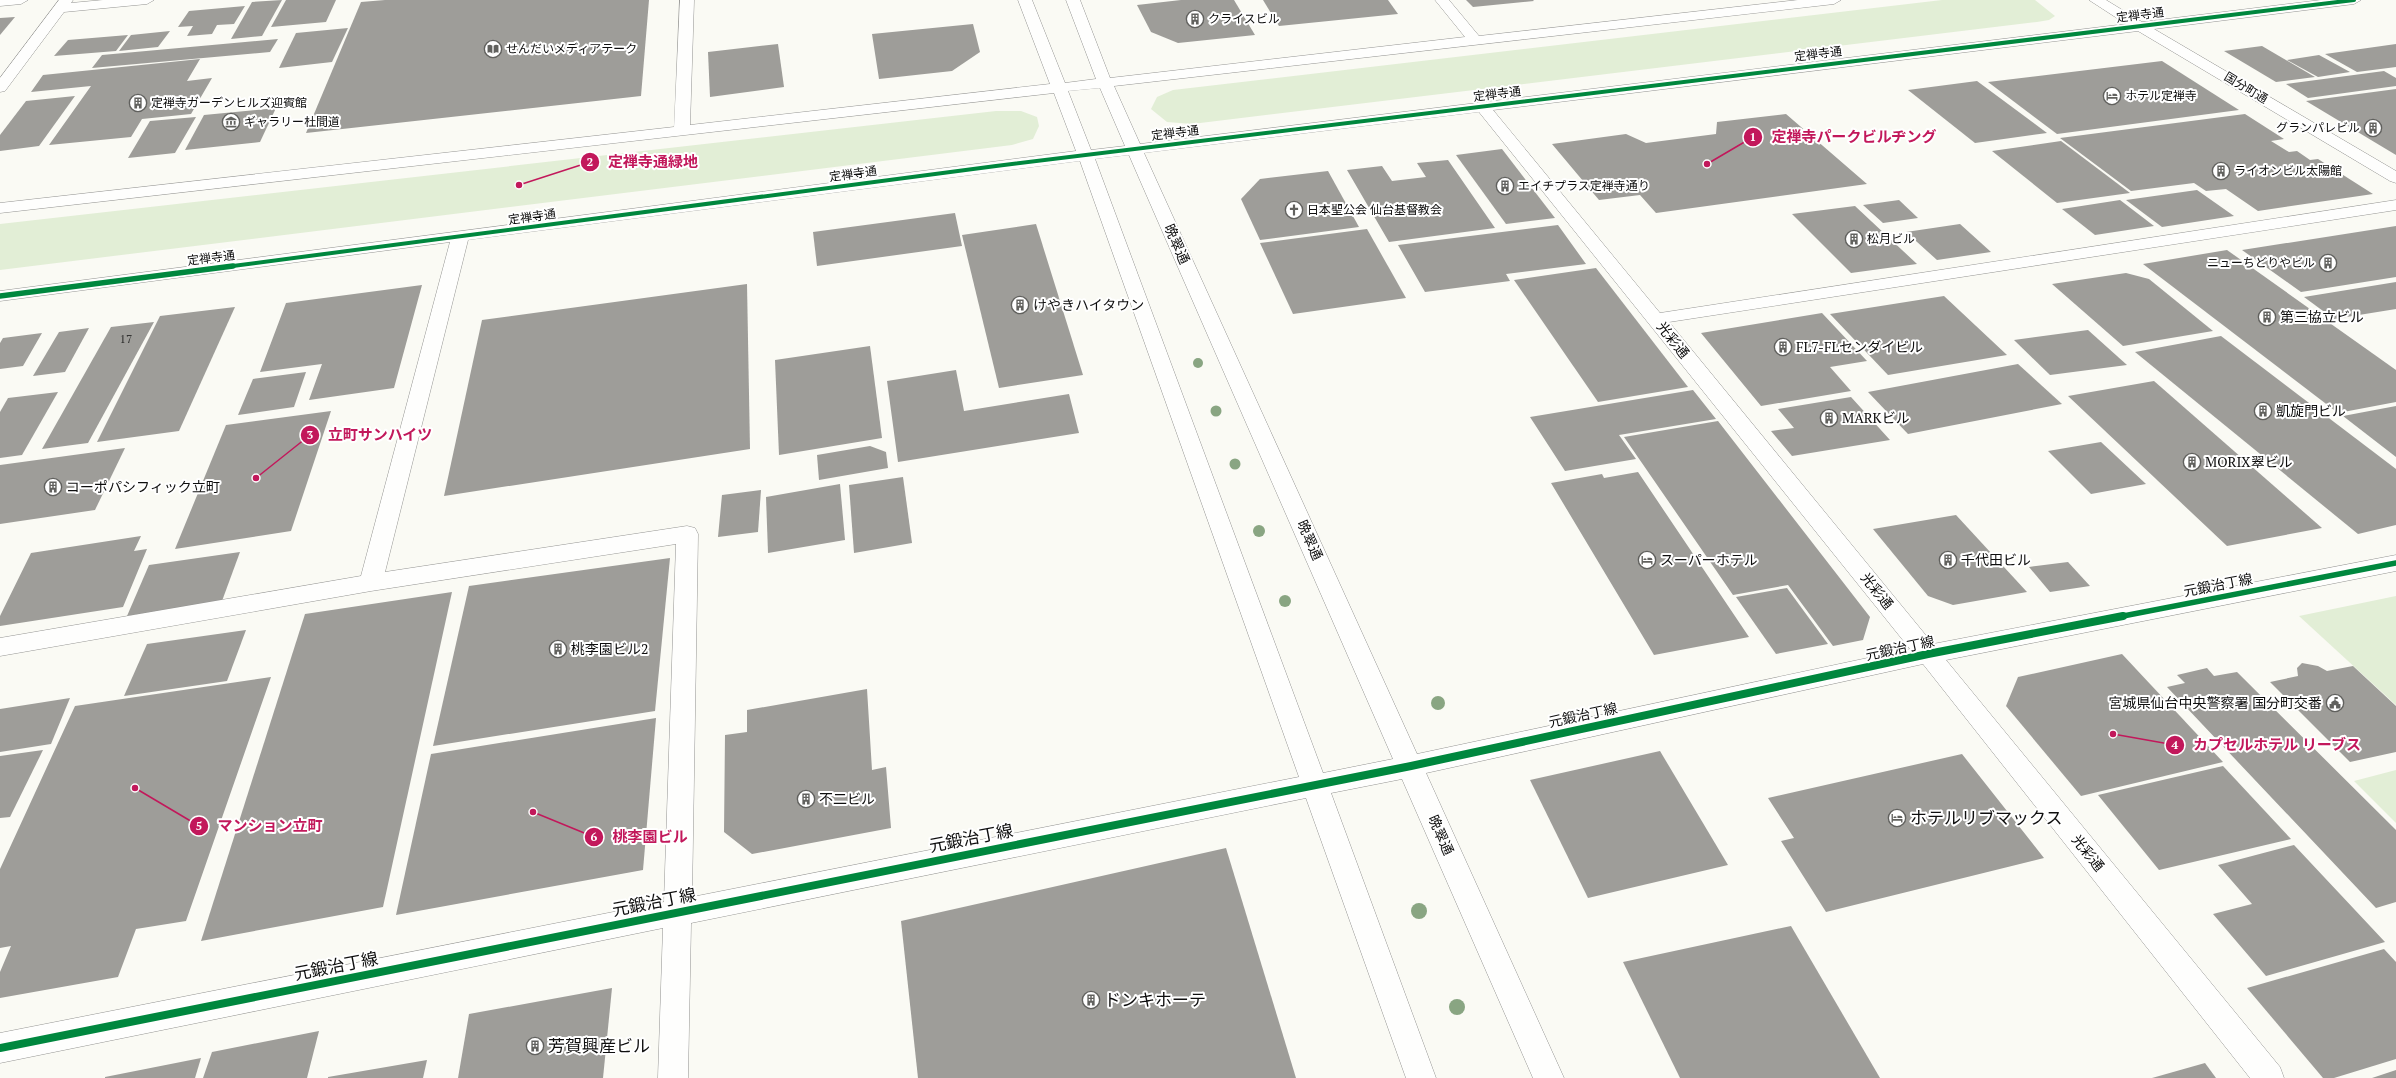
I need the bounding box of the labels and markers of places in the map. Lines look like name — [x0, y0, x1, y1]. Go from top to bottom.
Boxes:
building icon: クライスビル — [1185, 9, 1205, 29]
place label: クライスビル — [1208, 11, 1280, 26]
library icon: せんだいメディアテーク — [483, 39, 503, 59]
place label: せんだいメディアテーク — [506, 41, 637, 56]
hotel icon: ホテル定禅寺 — [2102, 86, 2122, 106]
place label: ホテル定禅寺 — [2125, 88, 2197, 103]
building icon: 定禅寺ガーデンヒルズ迎賓館 — [128, 93, 148, 113]
place label: 定禅寺ガーデンヒルズ迎賓館 — [151, 95, 307, 110]
museum icon: ギャラリー杜間道 — [221, 112, 241, 132]
place label: ギャラリー杜間道 — [244, 114, 340, 129]
building icon: グランパレビル — [2363, 118, 2383, 138]
place label: グランパレビル — [2276, 120, 2360, 135]
callout: 定禅寺パークビルヂング — [1743, 124, 1944, 151]
callout: 定禅寺通緑地 — [580, 149, 706, 176]
building icon: ライオンビル太陽館 — [2211, 161, 2231, 181]
place label: ライオンビル太陽館 — [2234, 163, 2342, 178]
building icon: エイチプラス定禅寺通り — [1495, 176, 1515, 196]
place label: エイチプラス定禅寺通り — [1518, 178, 1650, 193]
church icon: 日本聖公会 仙台基督教会 — [1284, 200, 1304, 220]
place label: 日本聖公会 仙台基督教会 — [1307, 202, 1442, 217]
building icon: 松月ビル — [1844, 229, 1864, 249]
place label: 松月ビル — [1867, 231, 1915, 246]
building icon: ニューちどりやビル — [2318, 253, 2338, 273]
place label: ニューちどりやビル — [2207, 255, 2315, 270]
building icon: けやきハイタウン — [1010, 295, 1030, 315]
place label: けやきハイタウン — [1033, 295, 1144, 314]
building icon: 第三協立ビル — [2257, 307, 2277, 327]
place label: 第三協立ビル — [2280, 307, 2364, 326]
building icon: FL7-FLセンダイビル — [1773, 337, 1793, 357]
place label: FL7-FLセンダイビル — [1796, 337, 1923, 356]
building icon: 凱旋門ビル — [2253, 401, 2273, 421]
place label: 凱旋門ビル — [2276, 401, 2346, 420]
building icon: MARKビル — [1819, 408, 1839, 428]
place label: MARKビル — [1842, 408, 1910, 427]
callout: 立町サンハイツ — [300, 421, 441, 448]
building icon: MORIX翠ビル — [2182, 452, 2202, 472]
place label: MORIX翠ビル — [2205, 452, 2293, 471]
building icon: コーポパシフィック立町 — [43, 477, 63, 497]
place label: コーポパシフィック立町 — [66, 477, 220, 496]
hotel icon: スーパーホテル — [1637, 550, 1657, 570]
place label: スーパーホテル — [1660, 550, 1758, 569]
building icon: 千代田ビル — [1938, 550, 1958, 570]
place label: 千代田ビル — [1961, 550, 2031, 569]
building icon: 桃李園ビル2 — [548, 639, 568, 659]
place label: 桃李園ビル2 — [571, 639, 648, 658]
place label: 宮城県仙台中央警察署 国分町交番 — [2109, 693, 2322, 712]
public building icon: 宮城県仙台中央警察署 国分町交番 — [2325, 693, 2345, 713]
callout: カプセルホテル リーブス — [2165, 732, 2370, 759]
building icon: 不二ビル — [796, 789, 816, 809]
place label: 不二ビル — [819, 789, 875, 808]
place label: ホテルリブマックス — [1910, 806, 2063, 829]
hotel icon: ホテルリブマックス — [1887, 808, 1907, 828]
callout: マンション立町 — [189, 812, 330, 839]
callout: 桃李園ビル — [584, 823, 695, 850]
place label: ドンキホーテ — [1104, 988, 1206, 1011]
building icon: ドンキホーテ — [1081, 990, 1101, 1010]
place label: 芳賀興産ビル — [548, 1034, 650, 1057]
building icon: 芳賀興産ビル — [525, 1036, 545, 1056]

